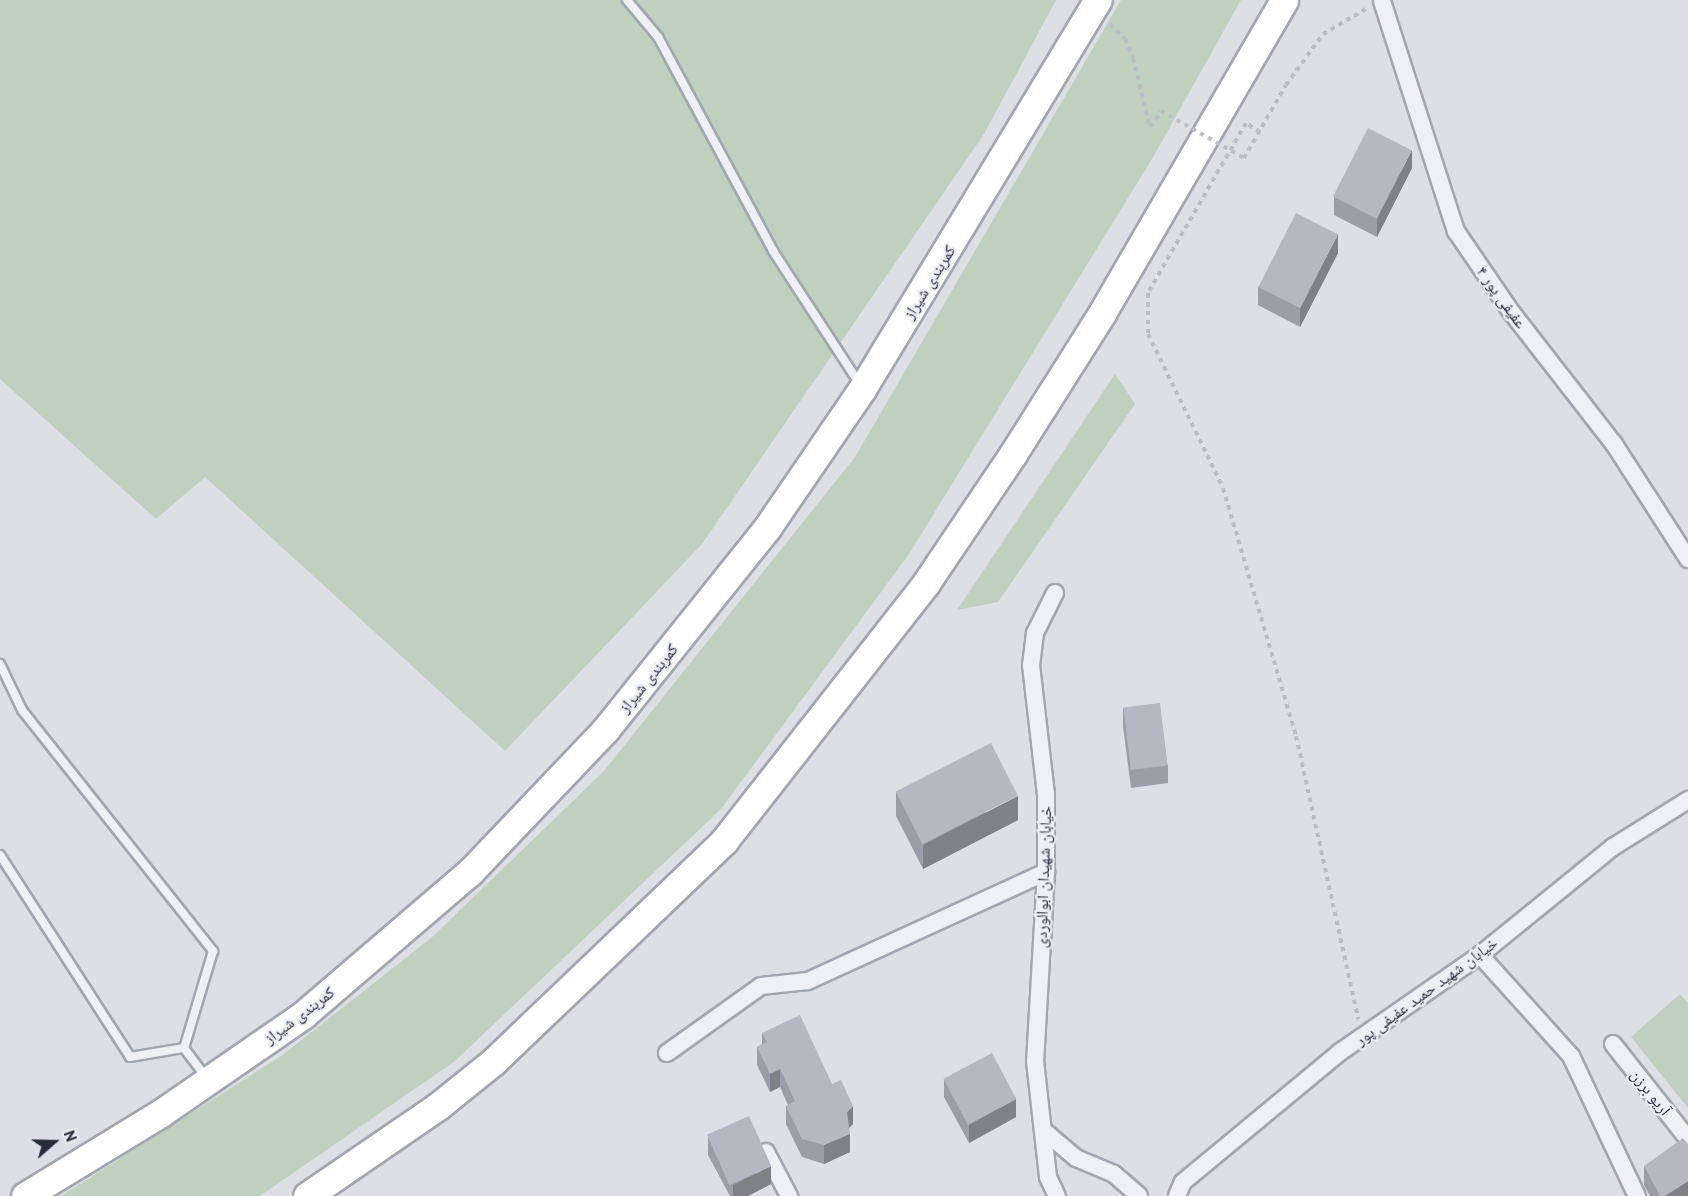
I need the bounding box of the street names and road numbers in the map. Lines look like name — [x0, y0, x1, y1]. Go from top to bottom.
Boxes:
street label: کمربندی شیراز — [899, 242, 959, 322]
street label: عفیفی پور ۴ — [1473, 262, 1531, 332]
street label: کمربندی شیراز — [614, 640, 682, 716]
street label: خیابان شهیدان ابوالوردی — [1031, 805, 1055, 949]
street label: خیابان شهید حمید عفیفی پور — [1351, 933, 1501, 1049]
street label: کمربندی شیراز — [260, 982, 338, 1048]
street label: آریو برزن — [1627, 1065, 1675, 1119]

